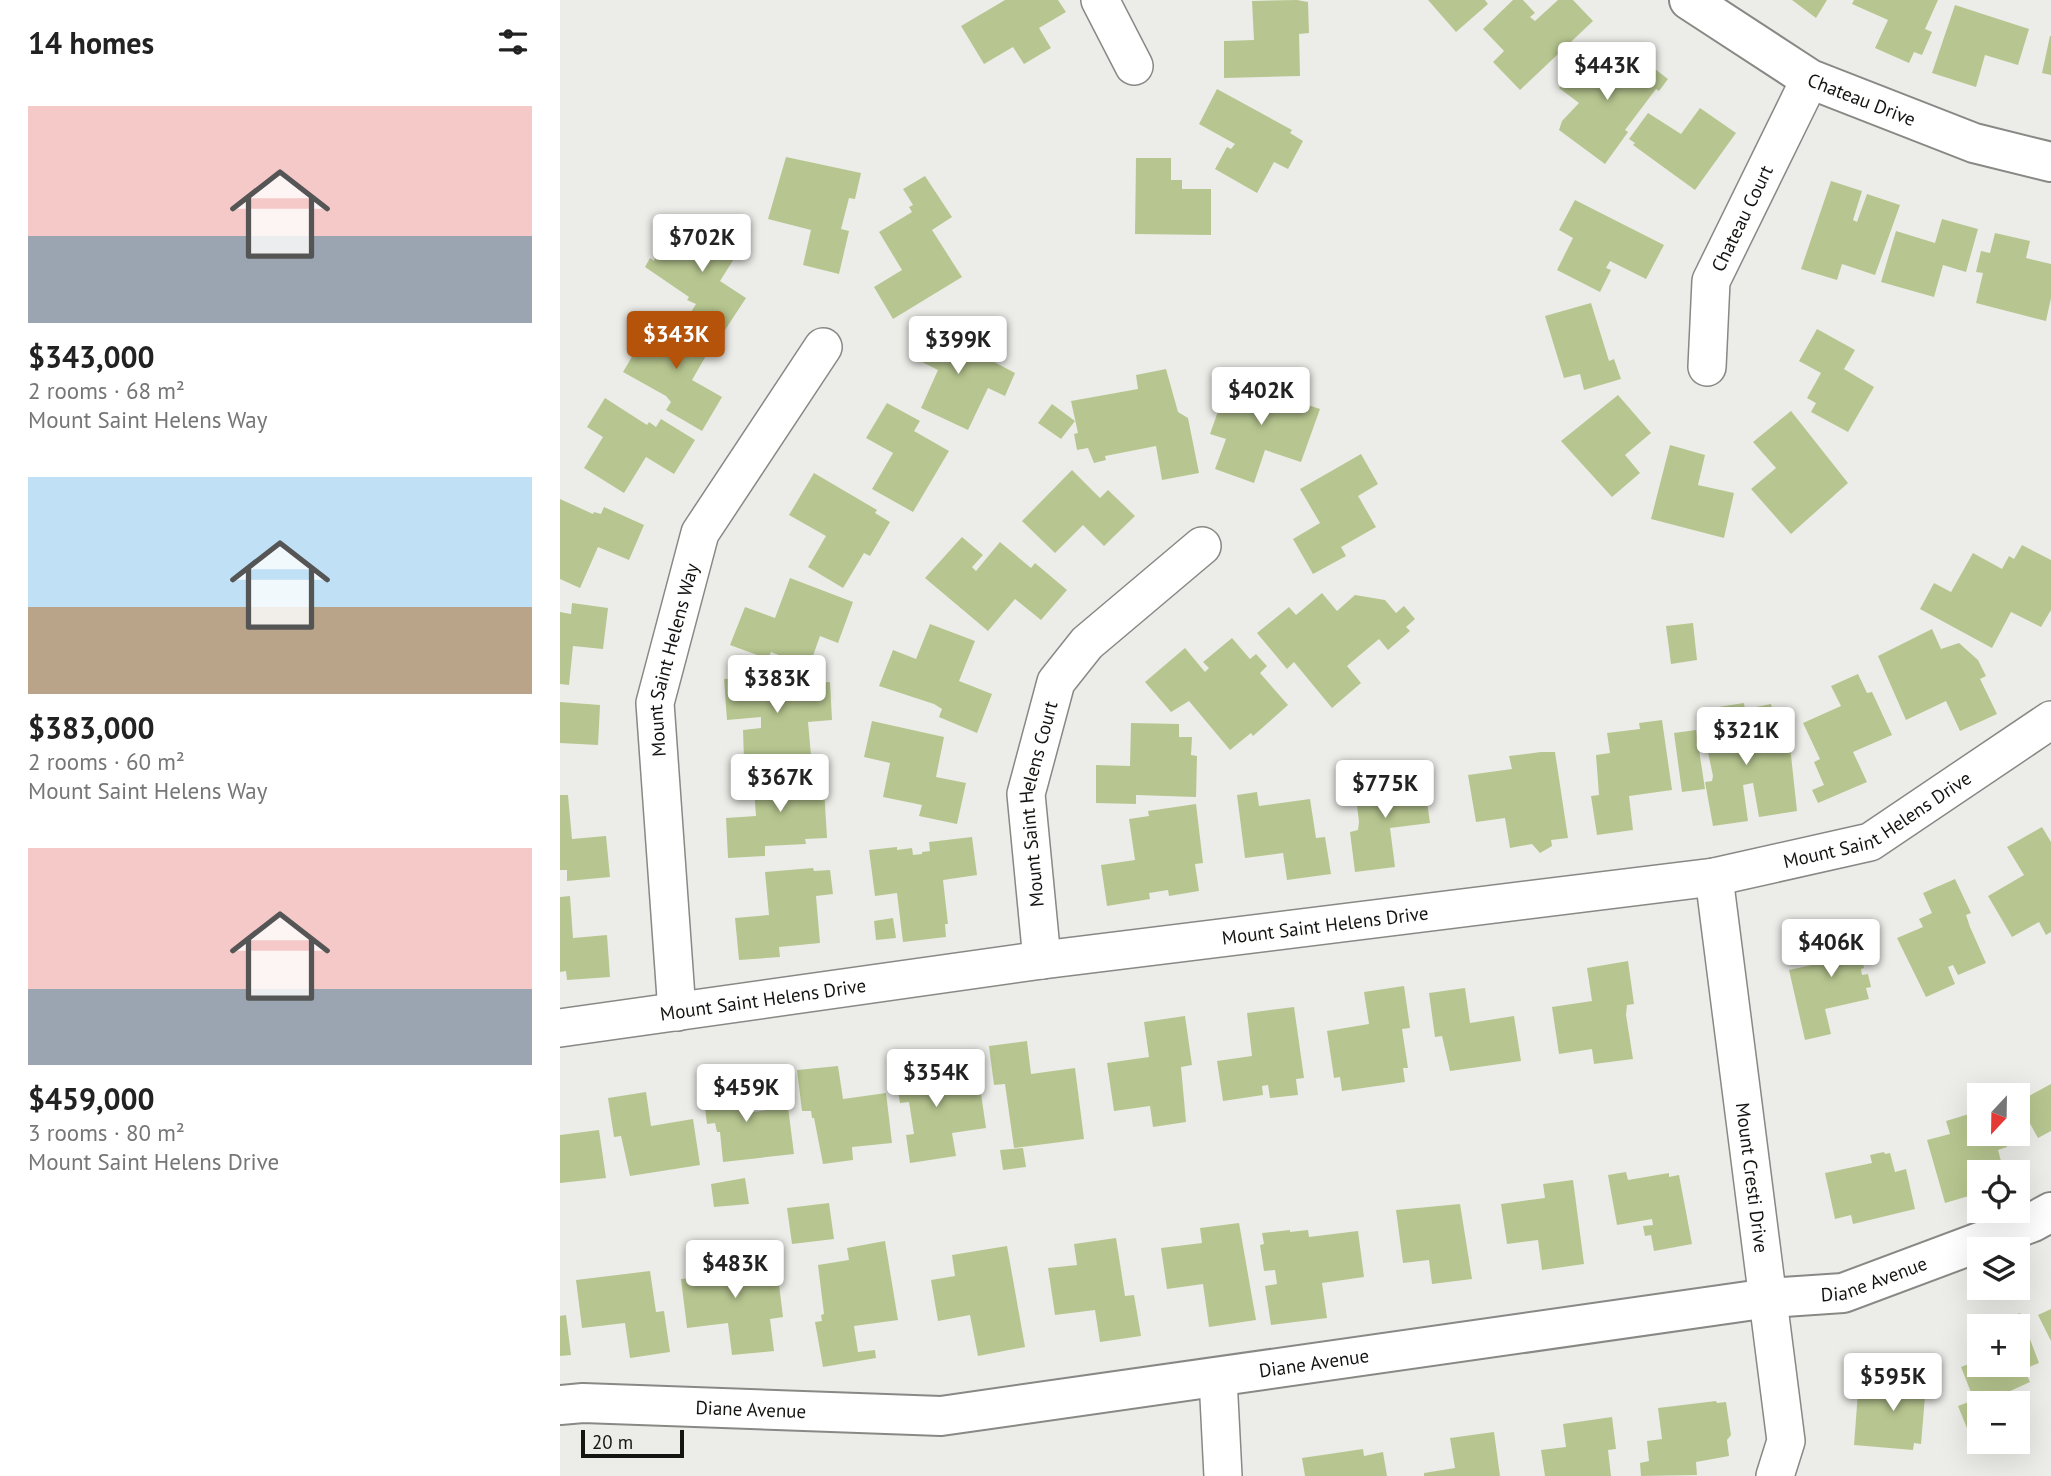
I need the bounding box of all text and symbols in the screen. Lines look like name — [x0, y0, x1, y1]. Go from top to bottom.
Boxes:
text: 14 homes — [28, 23, 154, 62]
icon: filters — [494, 23, 532, 61]
pin: $443K — [1558, 42, 1656, 102]
text: $443K — [1574, 50, 1640, 79]
street label: Chateau Drive — [1804, 67, 1919, 131]
icon: home — [217, 151, 343, 277]
street label: Chateau Court — [1706, 161, 1778, 275]
pin: $702K — [653, 215, 751, 274]
text: $702K — [669, 222, 735, 251]
pin: $343K — [627, 312, 725, 371]
pin: $399K — [909, 316, 1007, 376]
text: $343K — [643, 319, 709, 348]
text: $399K — [925, 324, 991, 353]
text: $343,000 — [28, 337, 155, 376]
pin: $402K — [1212, 368, 1310, 427]
text: $402K — [1228, 375, 1294, 404]
text: 2 rooms · 68 m² — [28, 376, 185, 405]
text: Mount Saint Helens Way — [28, 405, 267, 434]
icon: home — [217, 522, 343, 648]
street label: Mount Saint Helens Way — [643, 560, 704, 757]
pin: $383K — [728, 656, 826, 715]
text: $383K — [744, 663, 810, 692]
street label: Mount Saint Helens Court — [1014, 698, 1063, 908]
text: $383,000 — [28, 708, 155, 747]
pin: $321K — [1697, 708, 1795, 767]
text: $321K — [1713, 715, 1779, 744]
text: 2 rooms · 60 m² — [28, 747, 185, 776]
pin: $367K — [731, 754, 829, 814]
pin: $775K — [1336, 760, 1434, 820]
text: $367K — [747, 762, 813, 791]
street label: Mount Saint Helens Drive — [1781, 765, 1975, 873]
text: $775K — [1352, 768, 1418, 797]
text: Mount Saint Helens Way — [28, 776, 267, 805]
icon: home — [217, 893, 343, 1019]
street label: Mount Saint Helens Drive — [1221, 900, 1430, 950]
pin: $406K — [1782, 920, 1880, 979]
text: $406K — [1798, 927, 1864, 956]
street label: Mount Saint Helens Drive — [658, 973, 868, 1026]
pin: $354K — [887, 1050, 985, 1109]
text: $354K — [903, 1057, 969, 1086]
pin: $459K — [697, 1064, 795, 1124]
text: $459K — [713, 1072, 779, 1101]
text: $459,000 — [28, 1079, 155, 1118]
north arrow — [1967, 1083, 2030, 1146]
map controls — [1967, 1083, 2030, 1454]
street label: Mount Cresti Drive — [1731, 1101, 1774, 1254]
text: 3 rooms · 80 m² — [28, 1118, 185, 1147]
text: Mount Saint Helens Drive — [28, 1147, 279, 1176]
button: locate — [1967, 1160, 2030, 1223]
button: layers — [1967, 1237, 2030, 1300]
pin: $483K — [686, 1240, 784, 1300]
text: $483K — [702, 1248, 768, 1277]
street label: Diane Avenue — [1820, 1251, 1930, 1306]
button: + — [1967, 1314, 2030, 1377]
street label: Diane Avenue — [1257, 1343, 1370, 1383]
pin: $595K — [1844, 1354, 1942, 1413]
text: $595K — [1860, 1361, 1926, 1390]
button: − — [1967, 1391, 2030, 1454]
street label: Diane Avenue — [695, 1395, 807, 1423]
scale bar — [581, 1427, 684, 1459]
text: 20 m — [592, 1430, 633, 1454]

